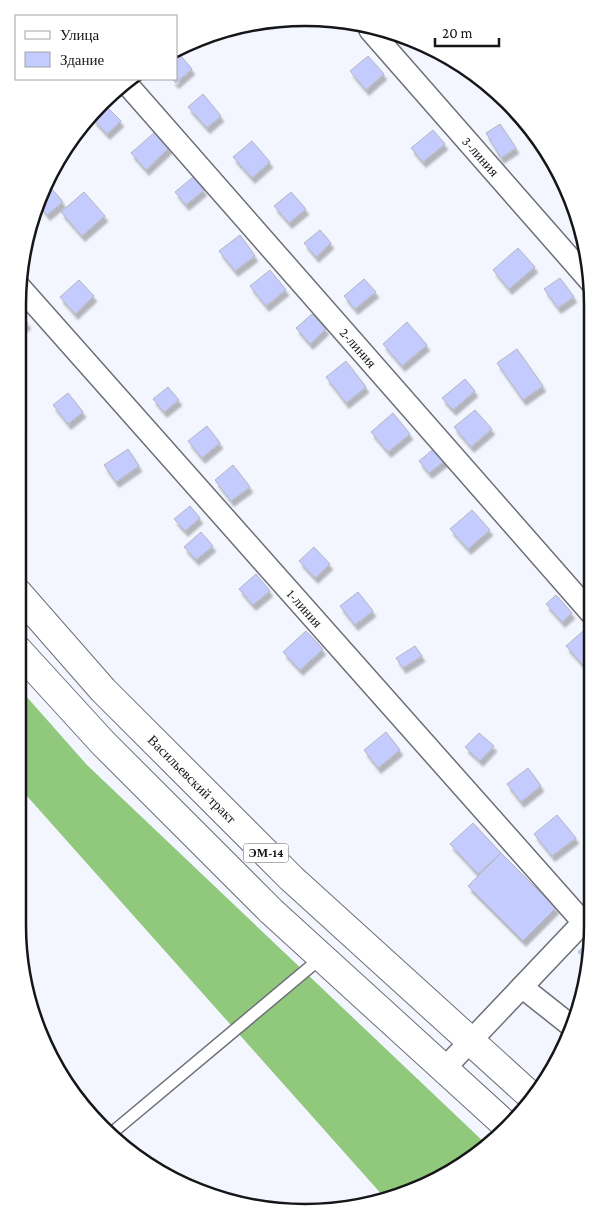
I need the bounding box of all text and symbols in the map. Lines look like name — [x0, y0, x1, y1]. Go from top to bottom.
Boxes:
legend — [15, 15, 178, 80]
scale bar — [435, 15, 499, 47]
text: 20 m — [442, 25, 473, 41]
text: Улица — [60, 27, 99, 43]
text: Здание — [60, 52, 104, 68]
street label: 3-линия — [459, 133, 503, 180]
street label: 2-линия — [336, 324, 380, 371]
street label: 1-линия — [284, 586, 326, 631]
street label: Васильевский тракт — [145, 732, 240, 827]
road number: ЭМ-14 — [244, 844, 288, 862]

